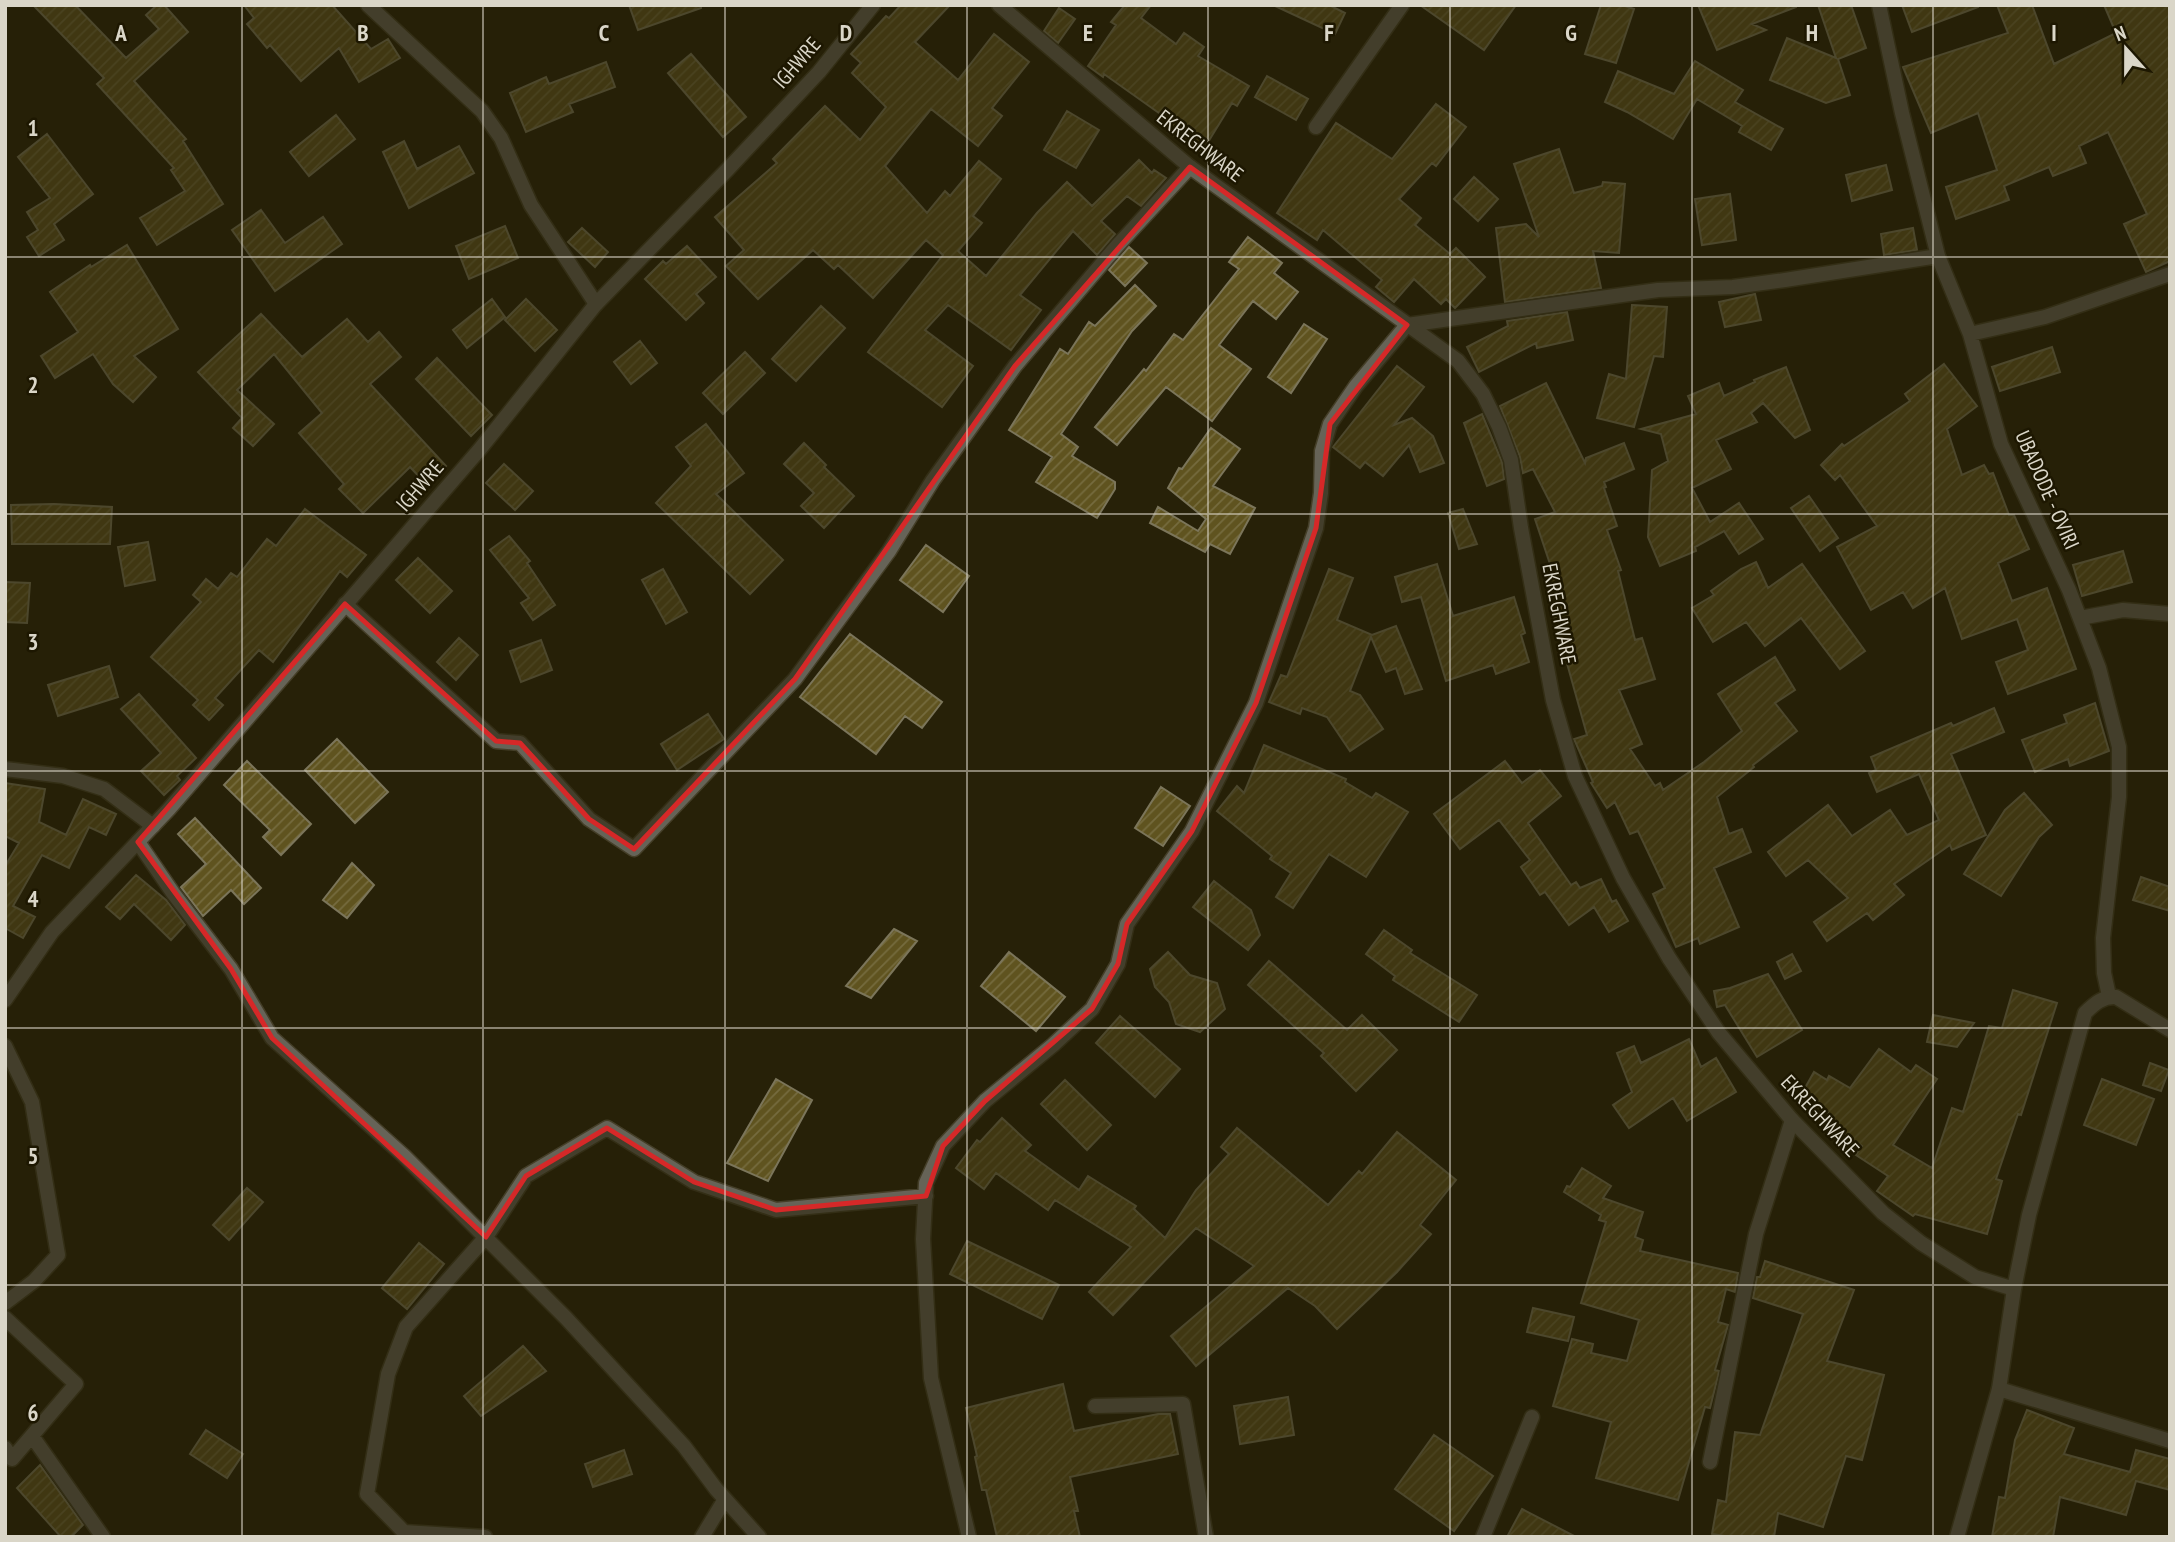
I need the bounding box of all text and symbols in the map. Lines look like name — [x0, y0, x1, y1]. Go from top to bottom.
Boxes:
north arrow — [2091, 14, 2161, 84]
text: A — [114, 18, 127, 47]
text: B — [357, 18, 369, 47]
text: C — [599, 18, 610, 47]
text: D — [840, 18, 852, 47]
text: E — [1083, 18, 1093, 47]
text: F — [1324, 18, 1334, 47]
text: G — [1565, 18, 1577, 47]
text: H — [1806, 18, 1818, 47]
text: I — [2051, 18, 2057, 47]
text: N — [2111, 20, 2129, 46]
street label: IGHWRE — [767, 31, 826, 94]
street label: EKREGHWARE — [1152, 103, 1249, 188]
text: 1 — [28, 113, 39, 142]
text: 2 — [28, 370, 39, 399]
street label: UBADODE - OVIRI — [2009, 426, 2086, 553]
street label: IGHWRE — [390, 454, 449, 517]
street label: EKREGHWARE — [1536, 561, 1583, 667]
text: 3 — [28, 627, 39, 656]
text: 4 — [28, 884, 39, 913]
street label: EKREGHWARE — [1775, 1069, 1865, 1162]
text: 5 — [28, 1141, 39, 1170]
text: 6 — [28, 1398, 39, 1427]

